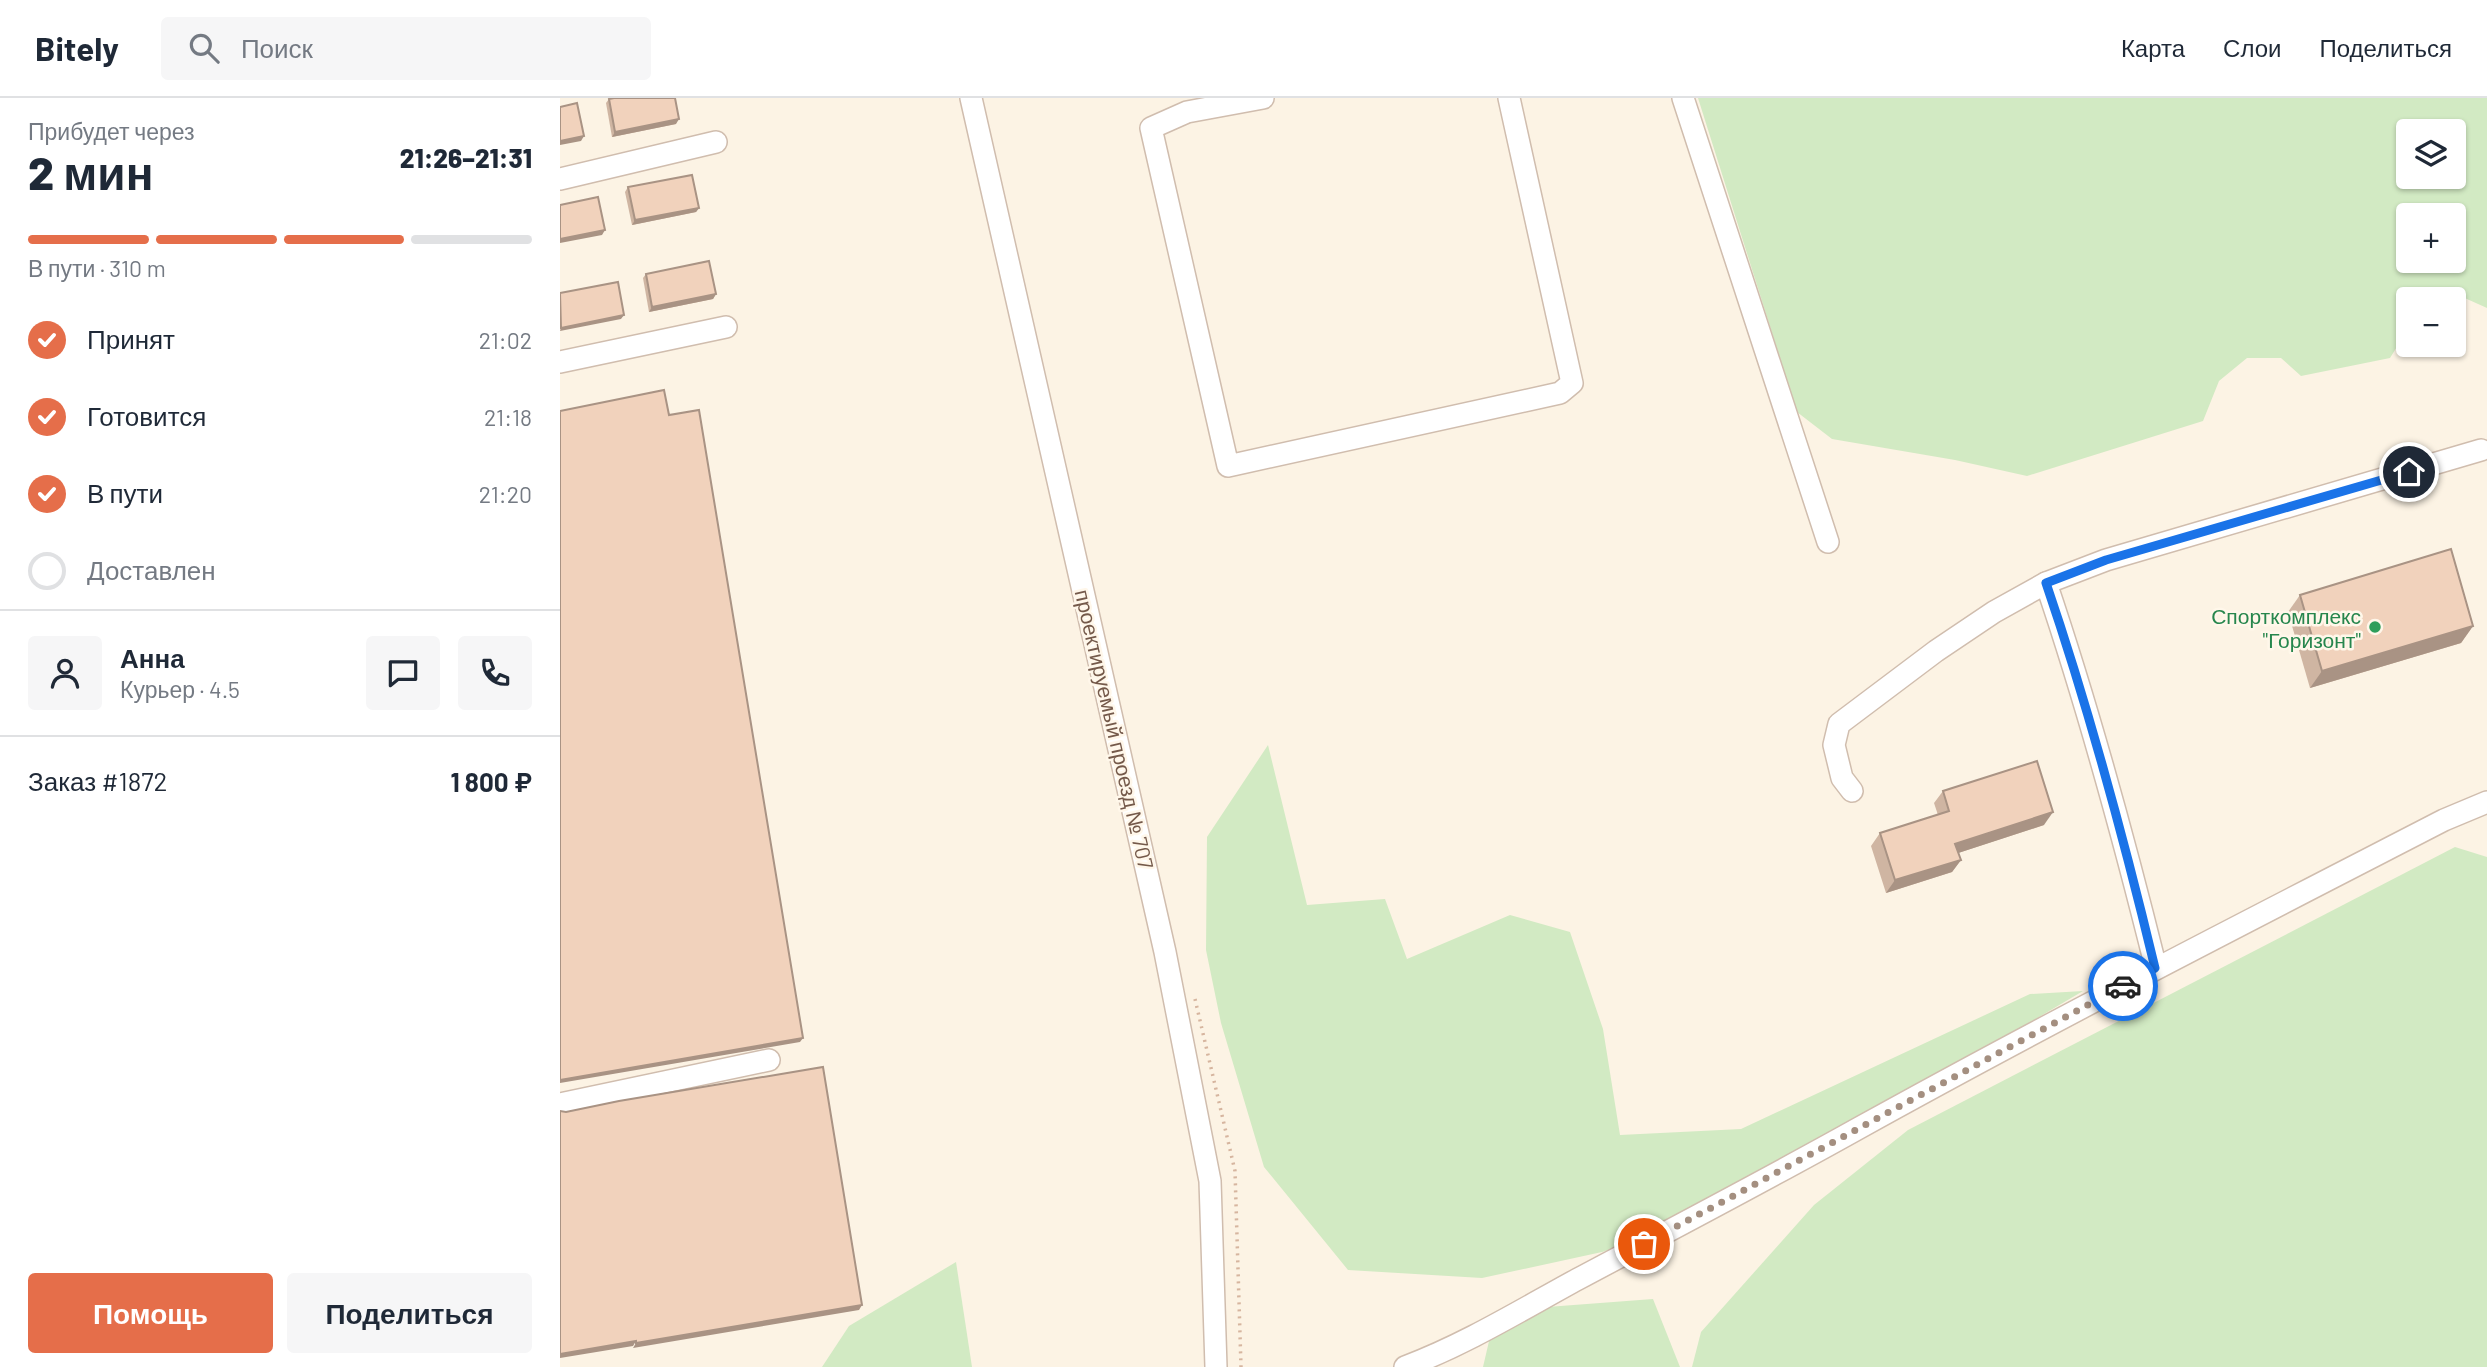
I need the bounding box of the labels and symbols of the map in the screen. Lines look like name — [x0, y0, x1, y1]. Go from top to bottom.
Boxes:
pin — [2379, 442, 2439, 502]
street label: проектируемый проезд № 707 — [1071, 587, 1159, 871]
place label: Спорткомплекс "Горизонт" — [2211, 603, 2361, 652]
marker: Спорткомплекс "Горизонт" — [2367, 619, 2383, 635]
courier — [2088, 951, 2158, 1021]
pin — [1614, 1214, 1674, 1274]

